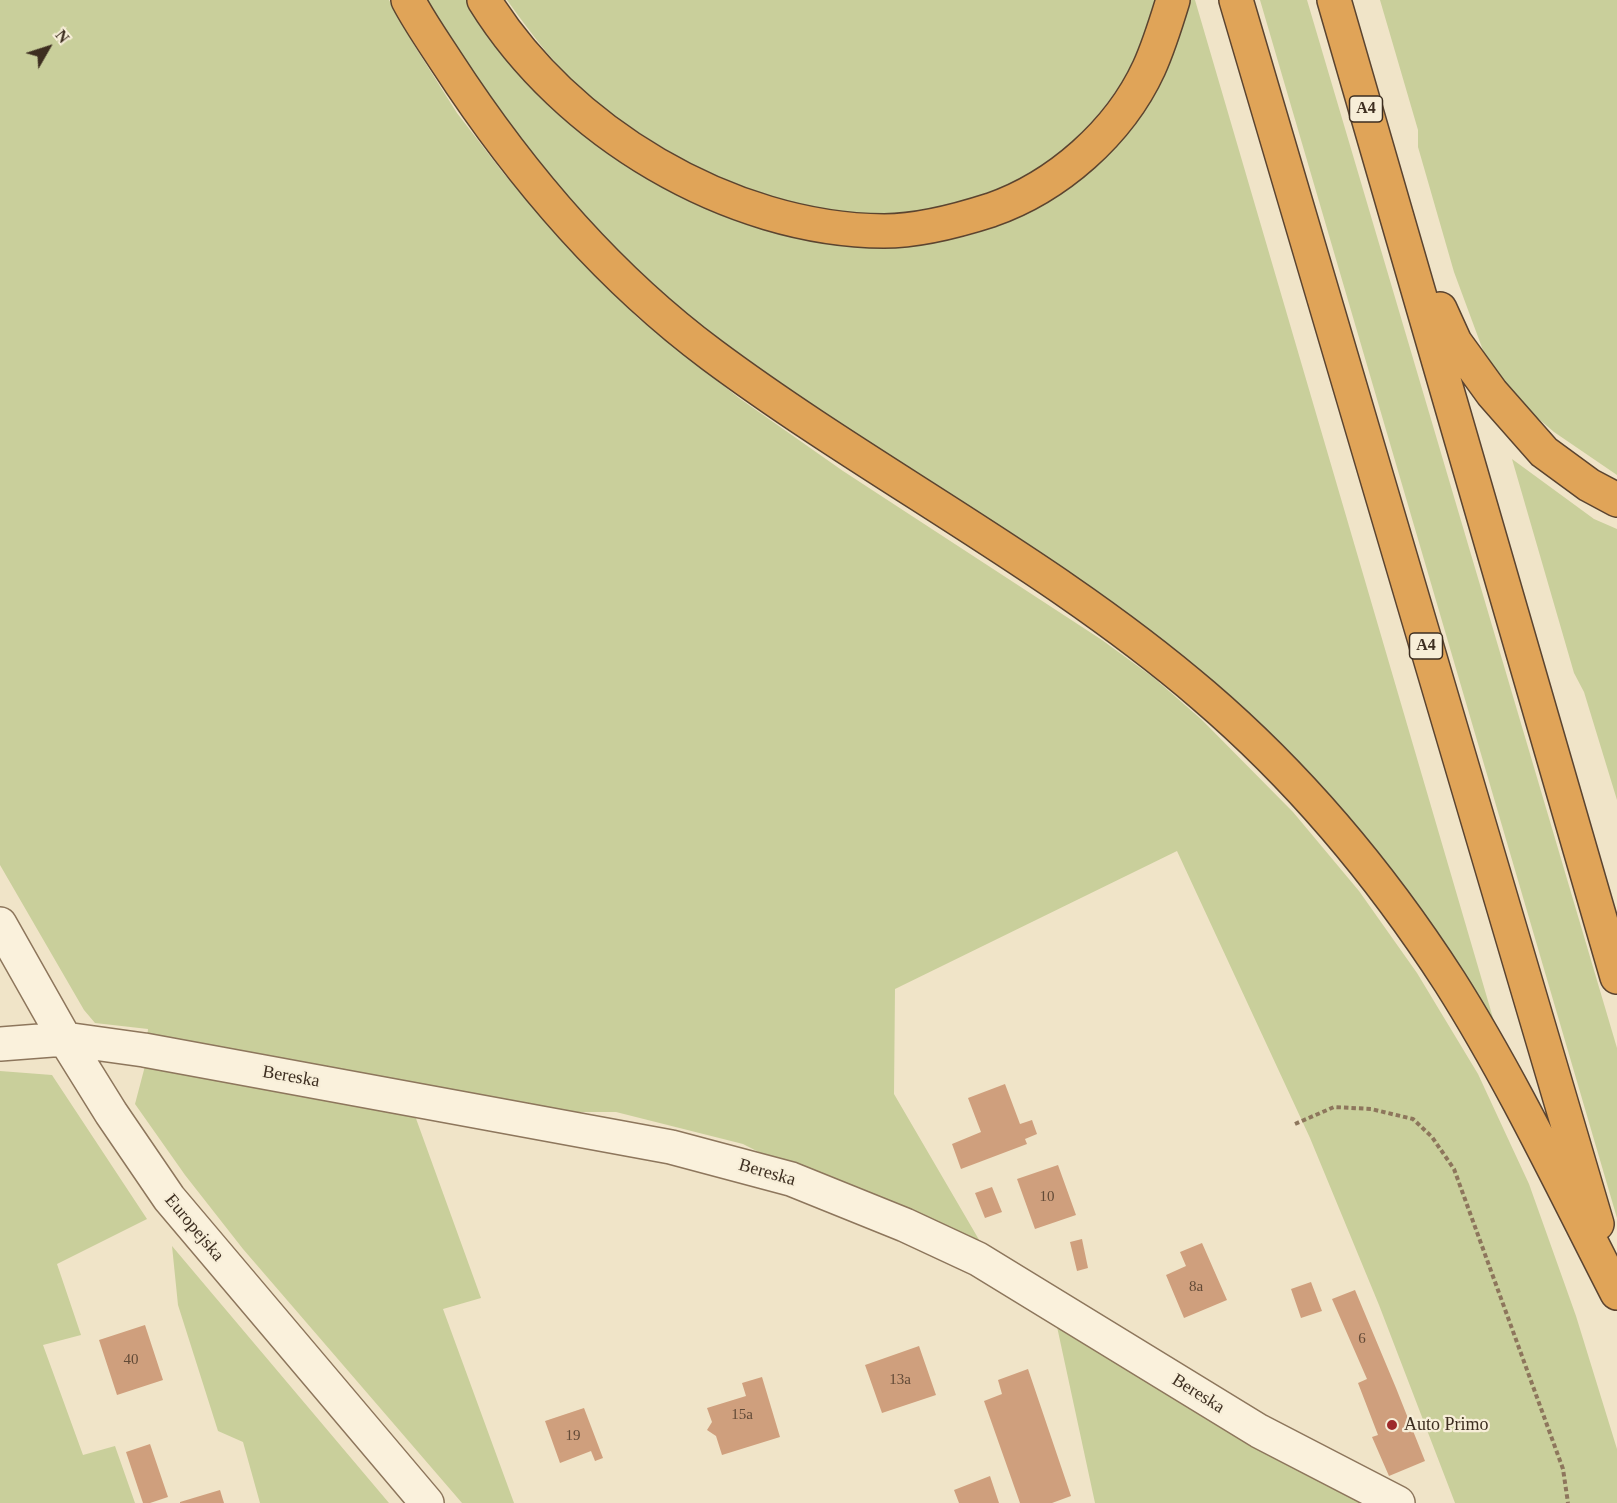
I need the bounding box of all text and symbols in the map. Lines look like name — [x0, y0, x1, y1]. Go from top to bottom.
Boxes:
north arrow — [18, 18, 78, 78]
text: N — [52, 27, 73, 46]
road number: A4 — [1350, 96, 1382, 122]
road number: A4 — [1410, 633, 1442, 659]
street label: Bereska — [261, 1061, 321, 1093]
street label: Bereska — [736, 1155, 798, 1191]
house number: 10 — [1040, 1188, 1054, 1206]
street label: Europejska — [160, 1190, 228, 1266]
house number: 8a — [1189, 1278, 1203, 1296]
house number: 6 — [1358, 1330, 1366, 1348]
house number: 40 — [124, 1351, 138, 1369]
street label: Bereska — [1168, 1369, 1228, 1419]
house number: 13a — [889, 1371, 911, 1389]
house number: 15a — [731, 1406, 753, 1424]
place label: Auto Primo — [1404, 1414, 1489, 1436]
marker: Auto Primo — [1385, 1418, 1399, 1432]
house number: 19 — [566, 1427, 580, 1445]

